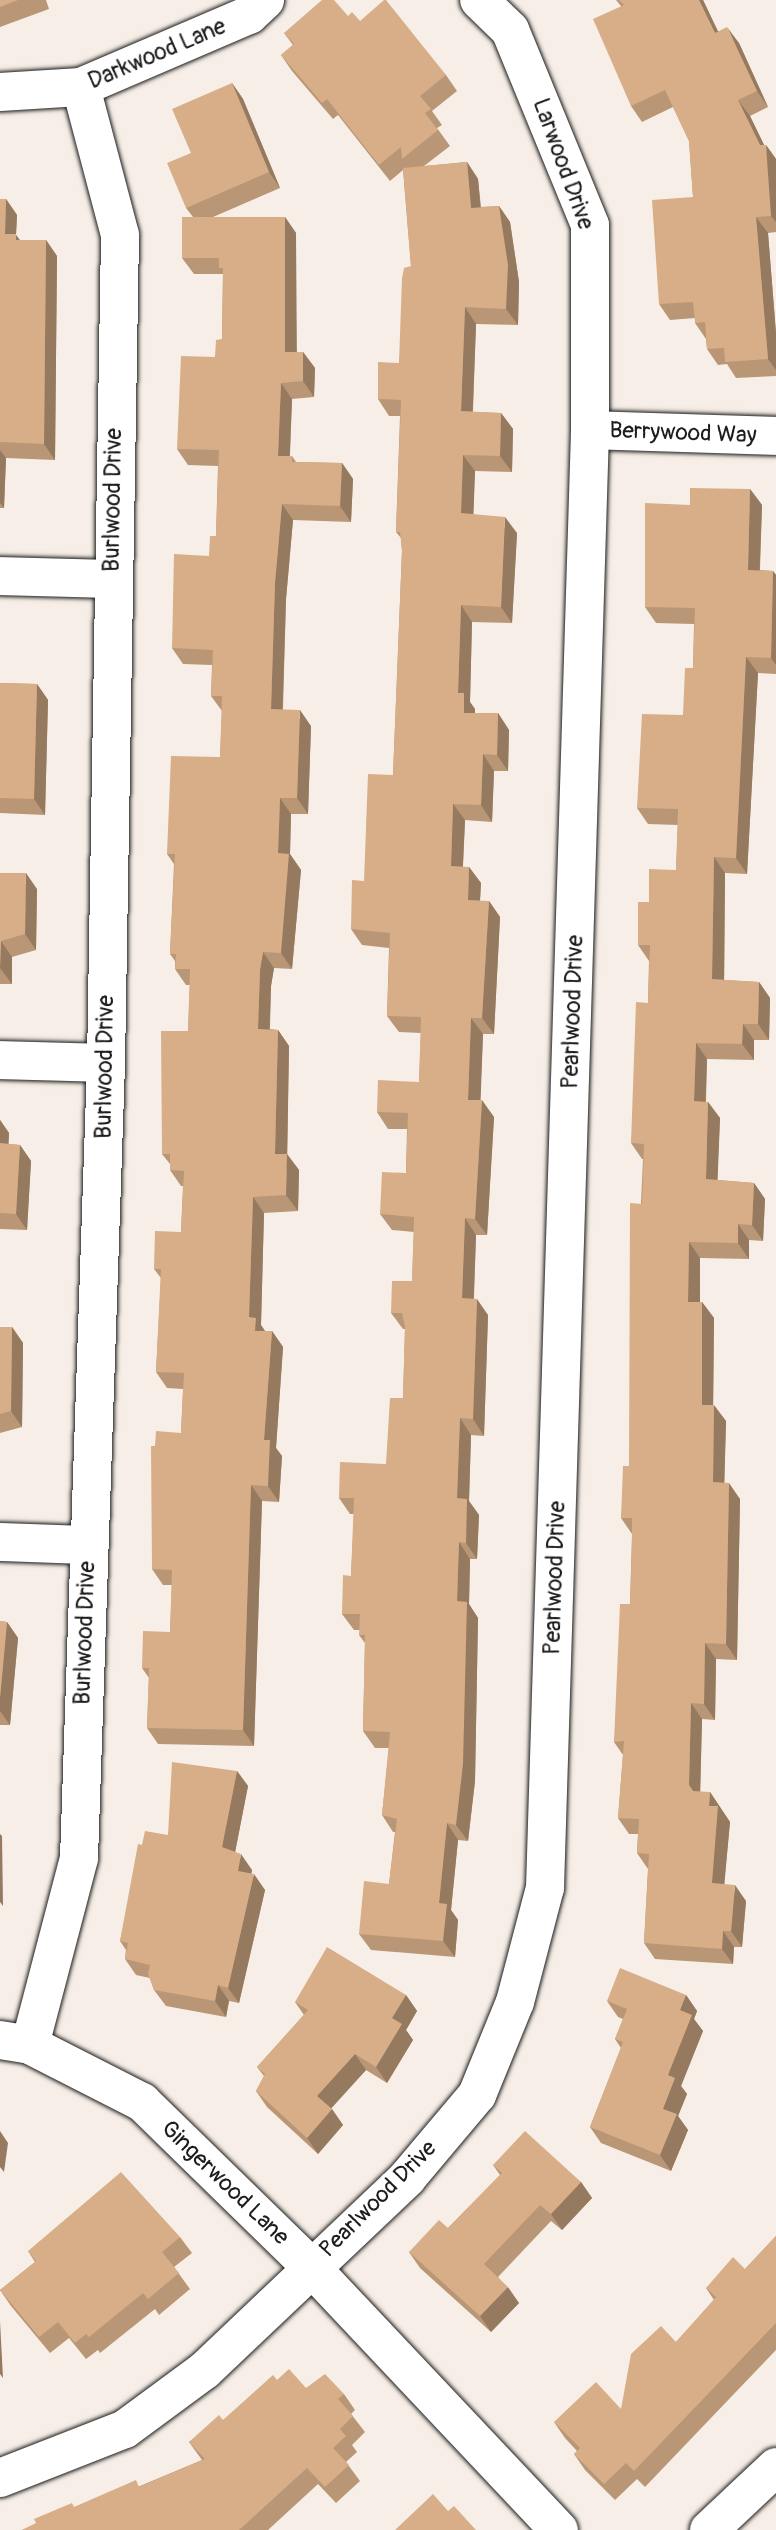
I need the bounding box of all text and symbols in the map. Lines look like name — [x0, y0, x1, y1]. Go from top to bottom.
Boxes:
street label: Darkwood Lane — [84, 13, 230, 95]
street label: Larwood Drive — [527, 95, 599, 233]
street label: Berrywood Way — [609, 417, 757, 449]
street label: Burlwood Drive — [98, 428, 128, 572]
street label: Pearlwood Drive — [557, 935, 589, 1089]
street label: Burlwood Drive — [90, 995, 120, 1139]
street label: Pearlwood Drive — [539, 1501, 571, 1655]
street label: Burlwood Drive — [69, 1561, 101, 1705]
street label: Gingerwood Lane — [155, 2115, 295, 2251]
street label: Pearlwood Drive — [314, 2135, 442, 2263]

